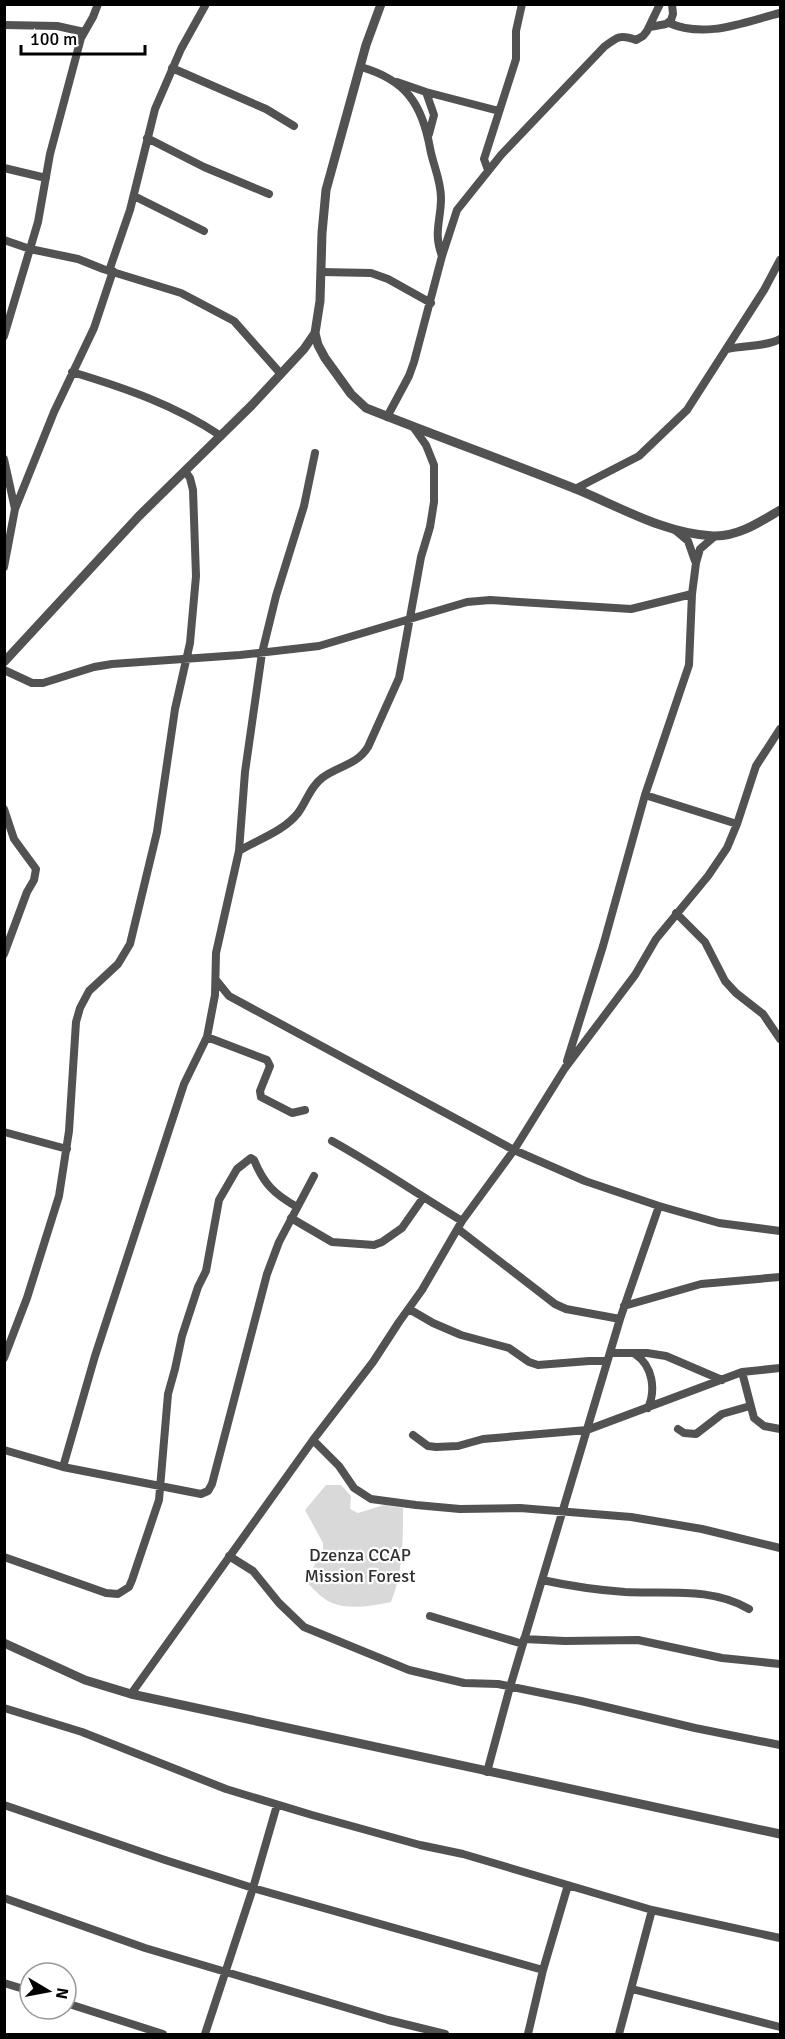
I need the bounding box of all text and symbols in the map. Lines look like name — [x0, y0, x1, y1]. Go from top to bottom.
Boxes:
scale bar — [21, 18, 146, 56]
text: 100 m — [30, 28, 77, 50]
park label: Dzenza CCAP Mission Forest — [305, 1544, 415, 1587]
north arrow — [18, 1961, 78, 2021]
text: N — [51, 1986, 73, 2001]

